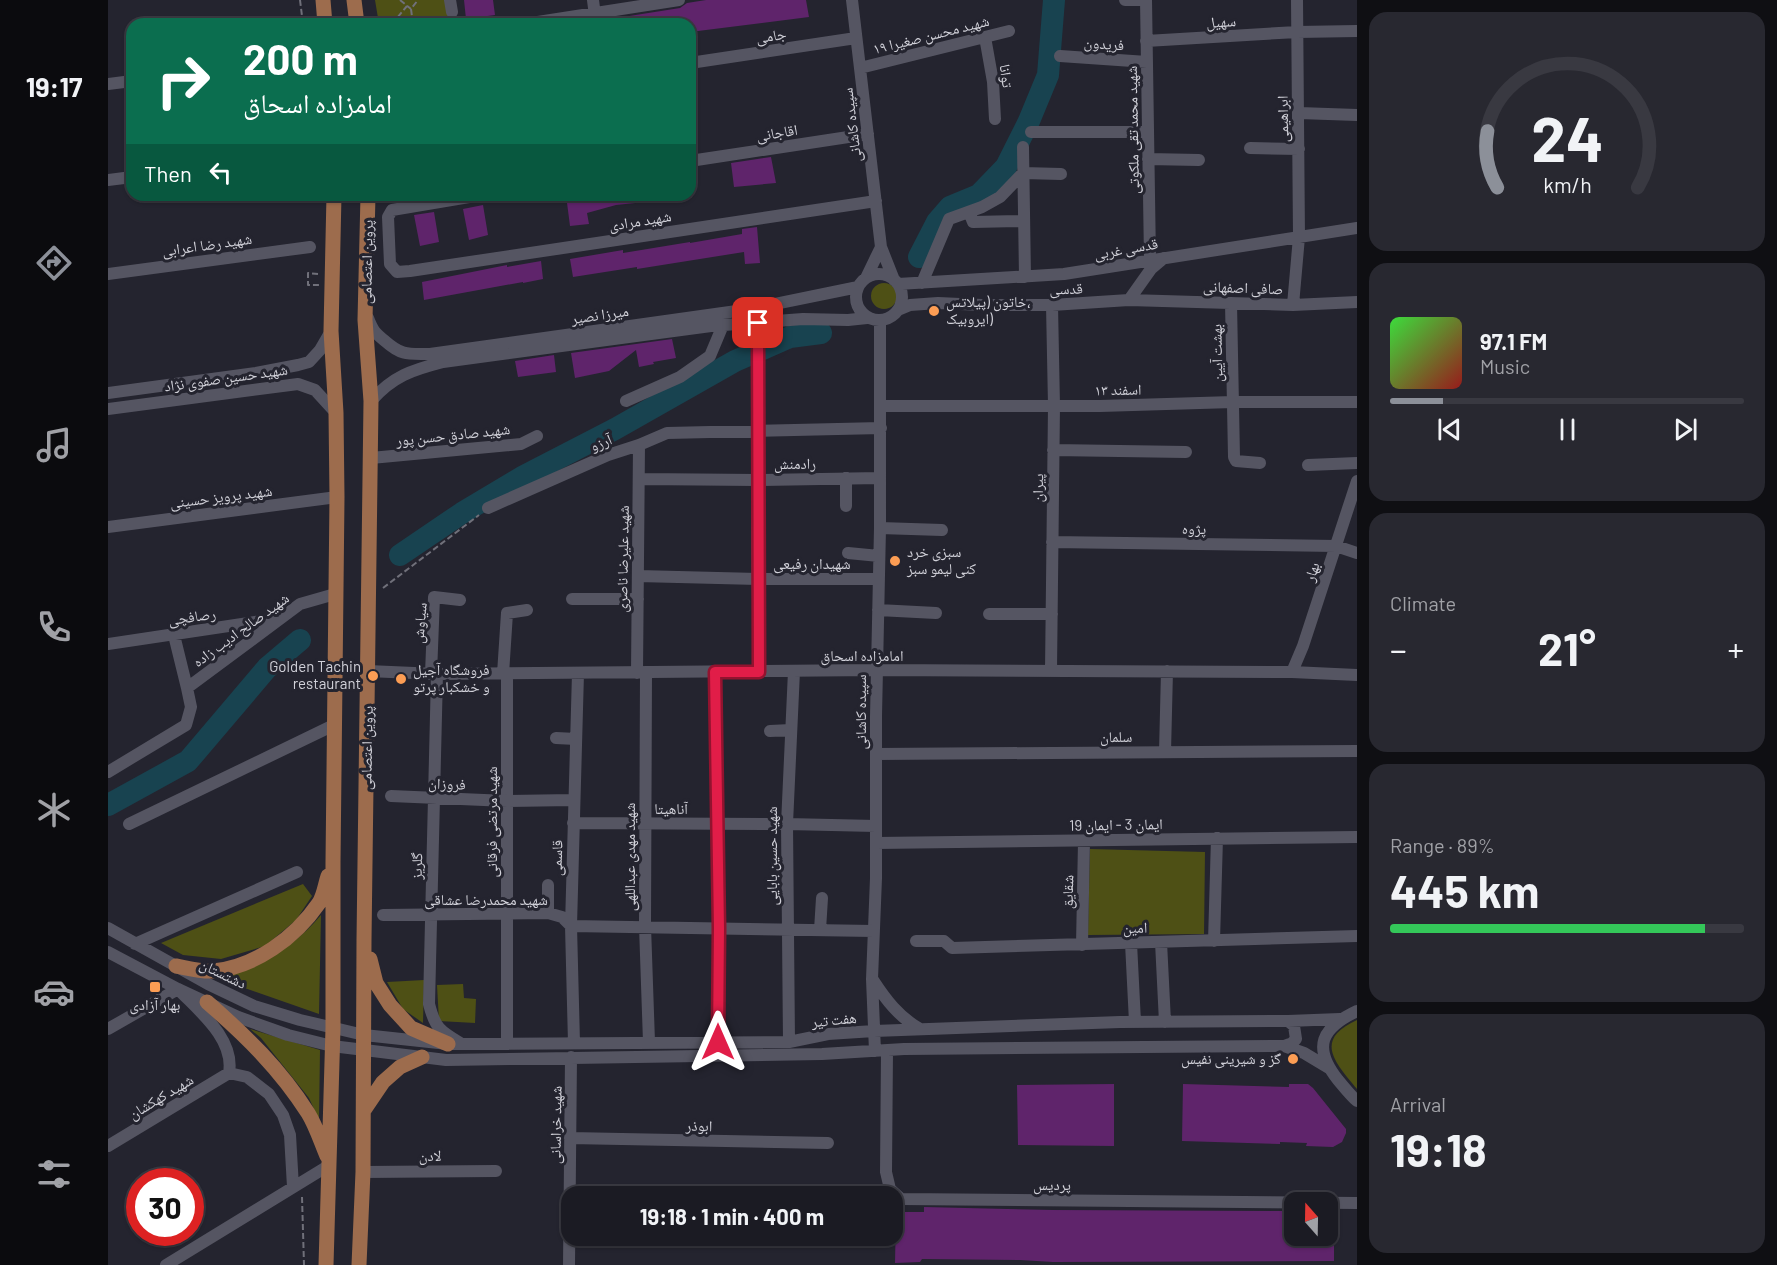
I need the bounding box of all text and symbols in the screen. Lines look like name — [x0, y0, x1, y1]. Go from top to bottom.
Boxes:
street label: شهید محسن صغیرا ۱۹ — [871, 11, 991, 59]
street label: سهیل — [1205, 11, 1237, 33]
street label: جامی — [754, 24, 788, 48]
text: 200 m — [243, 33, 358, 83]
street label: فریدون — [1083, 33, 1125, 55]
icon: right — [144, 42, 222, 120]
street label: توانا — [995, 63, 1018, 90]
street label: شهید محمد تقی ملکوتی — [1122, 66, 1144, 194]
text: 19:17 — [26, 70, 82, 102]
text: امامزاده اسحاق — [243, 86, 392, 118]
street label: سپیده کاشانی — [837, 86, 866, 163]
street label: ابراهیمی — [1273, 95, 1293, 143]
text: 24 — [1531, 100, 1603, 174]
street label: اقاجانی — [755, 120, 799, 146]
icon: left — [204, 156, 237, 189]
text: Then — [144, 160, 192, 186]
text: km/h — [1543, 173, 1591, 198]
street label: شهید مرادی — [607, 206, 673, 236]
street label: پروین اعتصامی — [356, 220, 378, 304]
street label: شهید رضا اعرابی — [161, 229, 253, 261]
street label: قدسی غربی — [1092, 234, 1160, 264]
icon: directions — [33, 242, 75, 284]
street label: صافی اصفهانی — [1203, 277, 1283, 299]
street label: قدسی — [1049, 278, 1083, 300]
place label: خاتون (پیلاتس، ایروبیک) — [946, 292, 1031, 328]
pin — [732, 297, 783, 348]
street label: میرزا نصیر — [569, 301, 630, 328]
marker: خاتون (پیلاتس، ایروبیک) — [927, 304, 941, 318]
icon: arrive — [741, 306, 774, 339]
street label: بهشت آیین — [1206, 324, 1228, 382]
text: 97.1 FM — [1480, 328, 1547, 354]
text: Music — [1480, 354, 1530, 378]
street label: شهید حسین صفوی نژاد — [163, 359, 289, 397]
street label: اسفند ۱۳ — [1094, 380, 1142, 398]
icon: previous — [1433, 413, 1466, 446]
icon: pause — [1551, 413, 1584, 446]
icon: next — [1669, 413, 1702, 446]
street label: شهید صادق حسن پور — [394, 419, 511, 451]
icon: music — [33, 424, 75, 466]
street label: آرزو — [587, 429, 616, 455]
street label: رادمنش — [774, 454, 816, 474]
street label: پیران — [1028, 473, 1048, 503]
street label: شهید پرویز حسینی — [169, 481, 274, 513]
street label: شهید علیرضا ناصری — [612, 505, 634, 613]
street label: پژوه — [1182, 519, 1206, 538]
place label: سبزی خرد کنی لیمو سبز — [906, 542, 976, 579]
street label: شهیدان رفیعی — [773, 554, 851, 574]
marker: سبزی خرد کنی لیمو سبز — [888, 554, 902, 568]
street label: بهار — [1299, 560, 1324, 585]
street label: شهید صالح ادیب زاده — [189, 588, 293, 672]
text: Climate — [1390, 591, 1456, 615]
street label: سیاوش — [408, 601, 432, 644]
street label: رصافچی — [167, 604, 217, 630]
icon: phone — [33, 606, 75, 648]
text: 21° — [1538, 621, 1596, 675]
text: − — [1390, 629, 1407, 669]
text: + — [1728, 629, 1744, 669]
street label: امامزاده اسحاق — [821, 646, 903, 666]
place label: Golden Tachin restaurant — [269, 657, 361, 692]
place label: فروشگاه آجیل و خشکبار پرتو — [413, 660, 490, 696]
marker: Golden Tachin restaurant — [366, 669, 380, 683]
marker: فروشگاه آجیل و خشکبار پرتو — [394, 672, 408, 686]
street label: سپیده کاشانی — [851, 674, 871, 750]
street label: پروین اعتصامی — [356, 706, 378, 790]
street label: سلمان — [1100, 727, 1132, 747]
street label: شهید مرتضی فرقانی — [482, 766, 502, 878]
street label: فروزان — [428, 773, 466, 795]
icon: climate — [33, 789, 75, 831]
street label: آناهیتا — [654, 799, 689, 817]
street label: شهید مهدی عبداللهی — [620, 803, 640, 911]
street label: شهید حسین بابایی — [762, 806, 782, 906]
street label: ایمان 3 - ایمان 19 — [1069, 814, 1163, 836]
text: Range · 89% — [1390, 833, 1495, 857]
street label: قاسمی — [547, 840, 567, 876]
street label: گلریز — [407, 852, 426, 881]
text: 445 km — [1390, 863, 1539, 917]
street label: شقایق — [1058, 875, 1078, 909]
street label: شهید محمدرضا عشاقی — [424, 890, 548, 910]
street label: امین — [1122, 918, 1148, 938]
street label: دشتستان — [196, 954, 250, 994]
icon: car — [33, 971, 75, 1013]
marker: بهار آزادی — [148, 980, 162, 994]
place label: بهار آزادی — [130, 995, 180, 1015]
street label: هفت تیر — [809, 1008, 857, 1031]
position arrow — [686, 1010, 750, 1074]
place label: گز و شیرینی نفیس — [1181, 1049, 1281, 1069]
marker: گز و شیرینی نفیس — [1286, 1052, 1300, 1066]
street label: شهید کهکشان — [125, 1070, 197, 1124]
street label: شهید خراسانی — [545, 1086, 567, 1164]
text: Arrival — [1390, 1092, 1446, 1116]
street label: ابوذر — [684, 1116, 713, 1135]
text: 19:18 — [1390, 1122, 1486, 1176]
street label: لادن — [418, 1146, 442, 1166]
icon: filters — [33, 1153, 75, 1195]
speed limit sign: 30 — [126, 1168, 204, 1246]
street label: پردیس — [1033, 1175, 1071, 1195]
north arrow — [1284, 1192, 1338, 1246]
map controls — [1284, 1192, 1338, 1246]
text: 19:18 · 1 min · 400 m — [640, 1203, 824, 1229]

